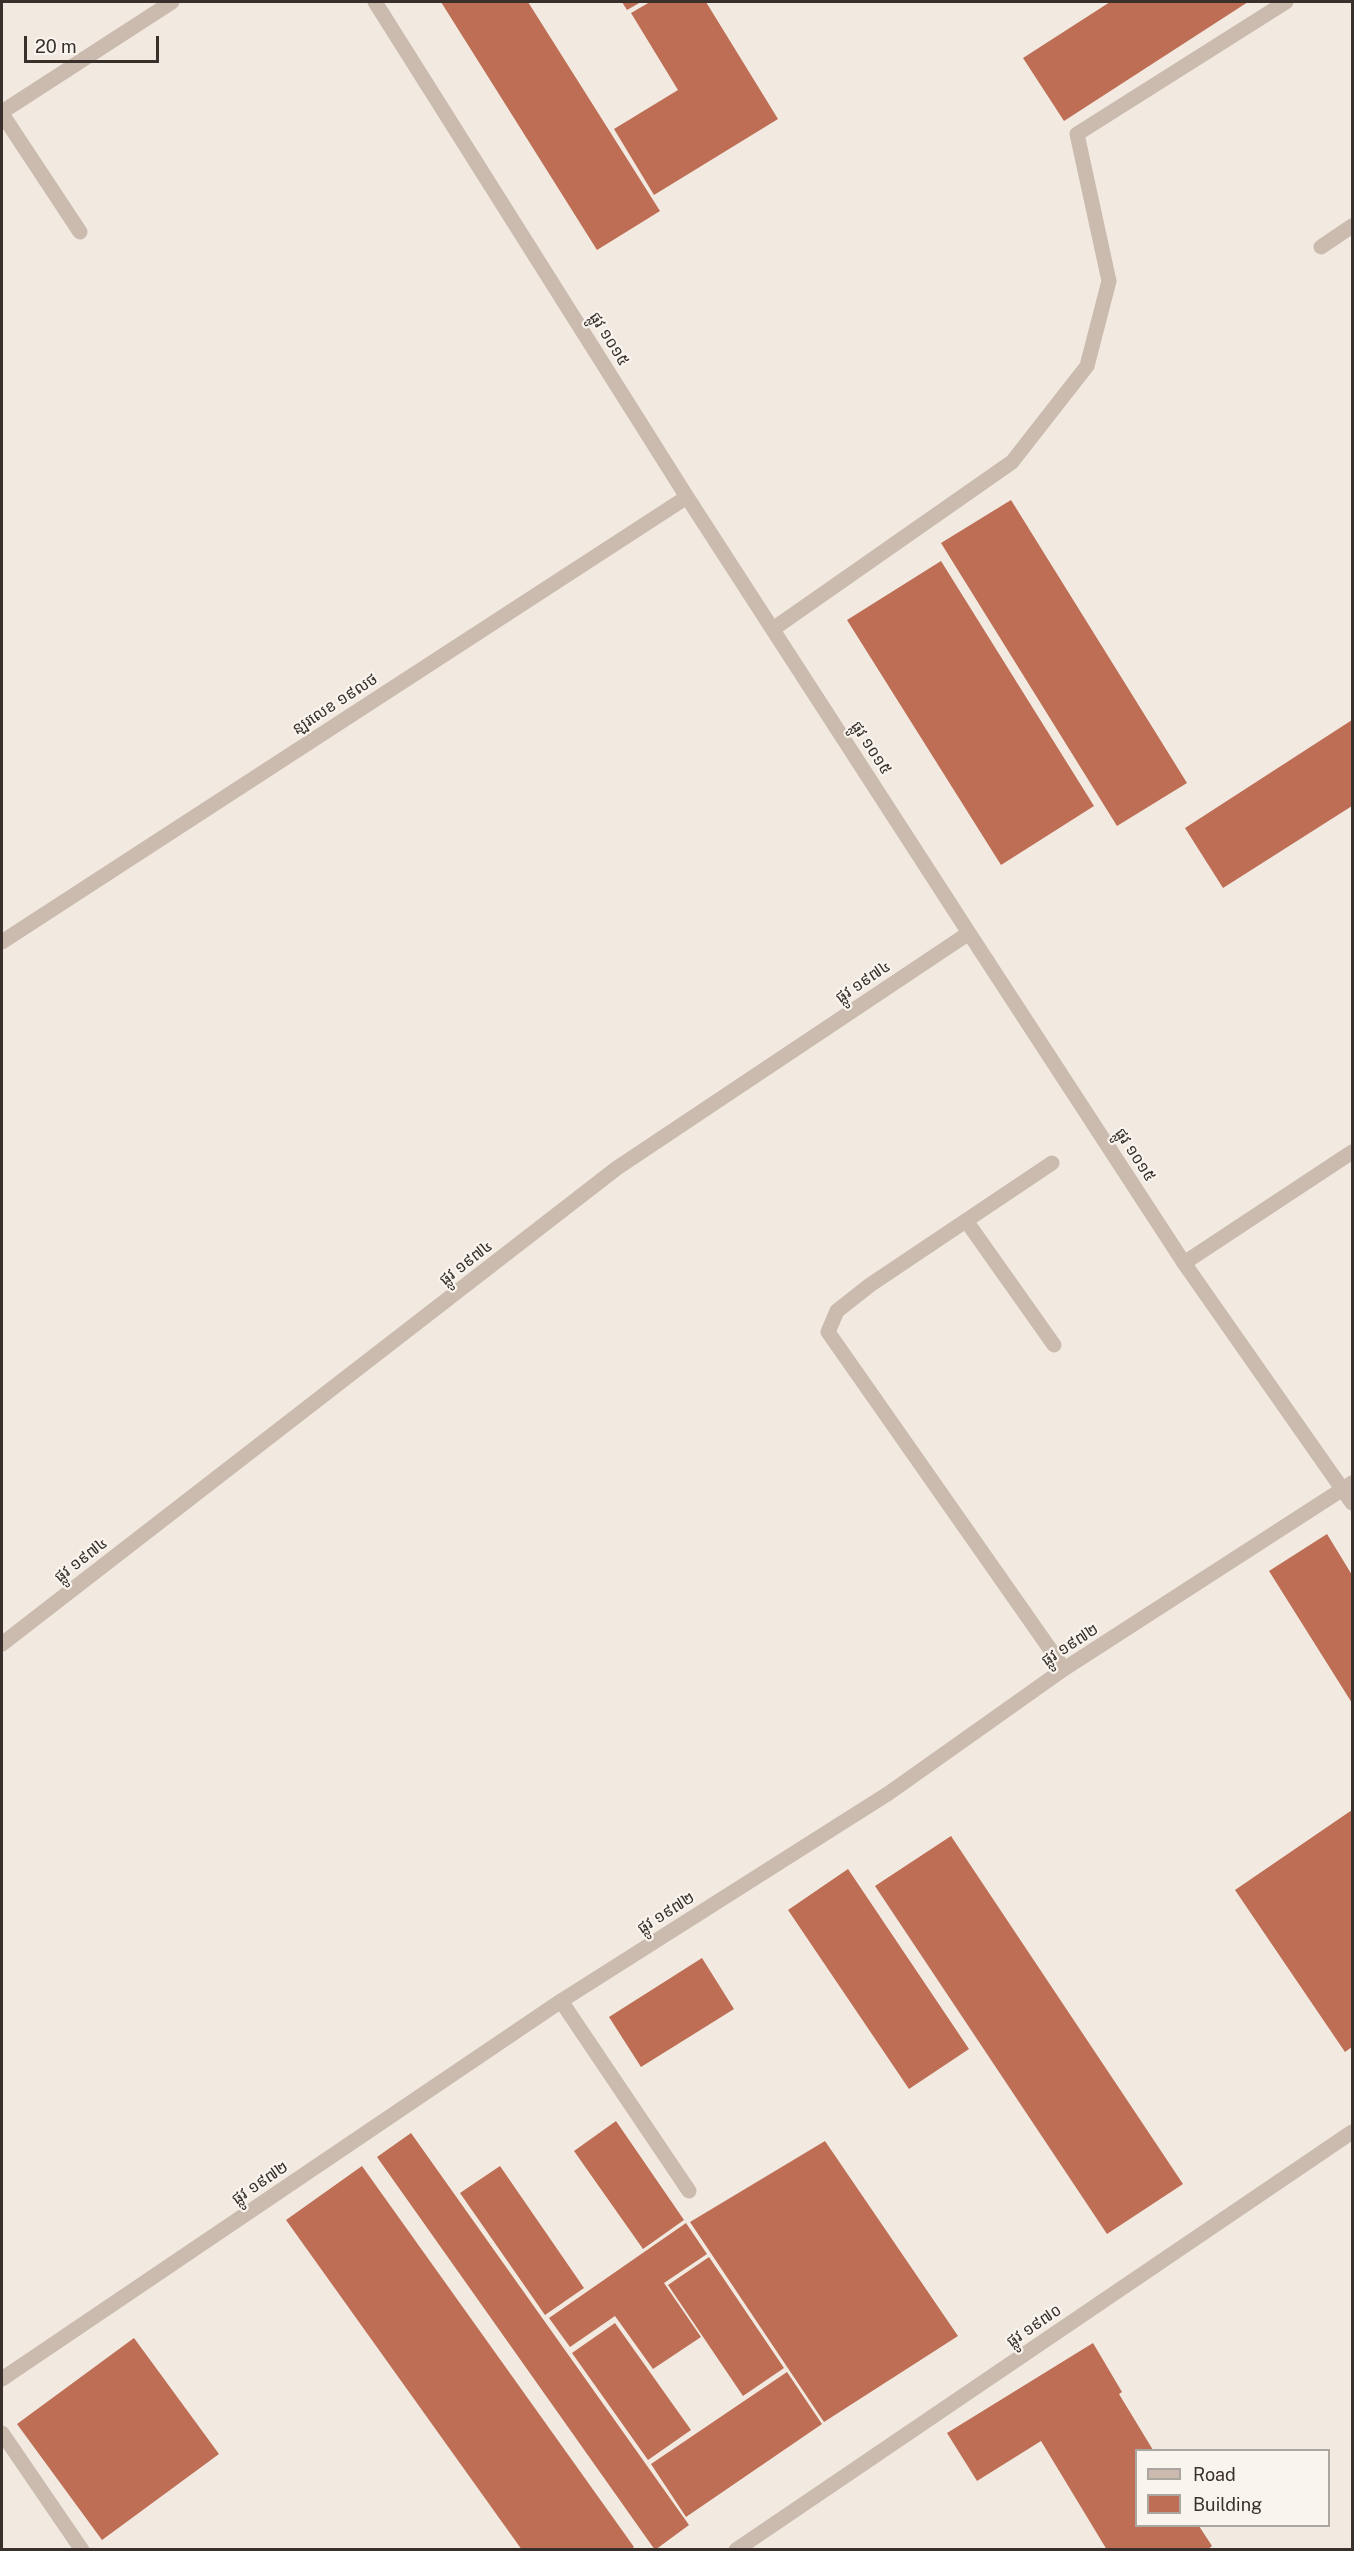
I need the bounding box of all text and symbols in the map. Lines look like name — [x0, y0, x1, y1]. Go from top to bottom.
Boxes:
scale bar — [27, 24, 162, 62]
text: 20 m — [35, 36, 77, 57]
street label: ផ្លូវ ១០១៥ — [585, 309, 633, 369]
street label: ន្ឡរលេខ ១៩លថ — [289, 669, 381, 739]
street label: ផ្លូវ ១០១៥ — [847, 718, 895, 778]
street label: ផ្លូវ ១៩៧៤ — [832, 957, 894, 1007]
street label: ផ្លូវ ១០១៥ — [1111, 1125, 1159, 1185]
street label: ផ្លូវ ១៩៧៤ — [436, 1236, 496, 1290]
street label: ផ្លូវ ១៩៧៤ — [51, 1533, 111, 1587]
street label: ផ្លូវ ១៩៧២ — [1038, 1619, 1102, 1671]
street label: ផ្លូវ ១៩៧២ — [634, 1888, 698, 1938]
street label: ផ្លូវ ១៩៧២ — [228, 2157, 292, 2209]
street label: ផ្លូវ ១៩៧០ — [1003, 2301, 1065, 2351]
legend — [1135, 2449, 1330, 2527]
text: Road — [1193, 2464, 1236, 2485]
text: Building — [1193, 2494, 1262, 2515]

